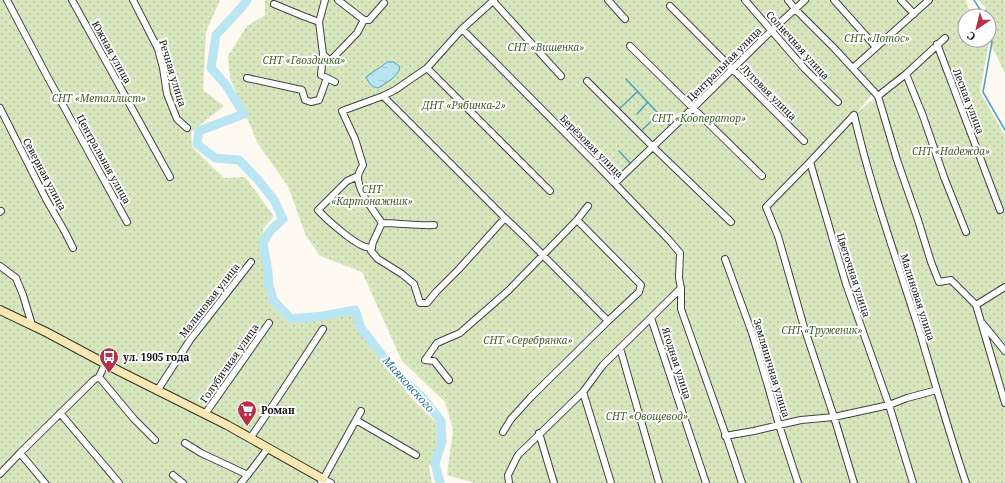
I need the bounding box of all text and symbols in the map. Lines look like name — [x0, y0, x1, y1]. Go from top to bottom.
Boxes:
street label: Солнечная улица — [763, 8, 833, 83]
north arrow — [957, 8, 997, 48]
street label: Южная улица — [89, 18, 135, 86]
street label: Центральная улица — [684, 23, 765, 104]
text: С — [964, 28, 978, 45]
park label: СНТ «Лотос» — [844, 31, 910, 45]
street label: Речная улица — [156, 38, 190, 108]
park label: СНТ «Вишенка» — [508, 40, 584, 54]
park label: СНТ «Гвоздичка» — [263, 53, 345, 67]
street label: Луговая улица — [738, 61, 800, 123]
street label: Лесная улица — [950, 66, 988, 136]
park label: СНТ «Металлист» — [52, 91, 146, 105]
park label: ДНТ «Рябинка-2» — [421, 98, 506, 112]
street label: Берёзовая улица — [557, 111, 627, 181]
park label: СНТ «Кооператор» — [652, 111, 746, 125]
street label: Центральная улица — [74, 112, 135, 207]
street label: Северная улица — [20, 135, 70, 213]
park label: СНТ «Надежда» — [912, 144, 990, 158]
park label: СНТ «Картонажник» — [331, 182, 413, 208]
street label: Цветочная улица — [834, 231, 874, 319]
street label: Малиновая улица — [897, 252, 939, 343]
street label: Малиновая улица — [175, 260, 243, 340]
street label: Земляничная улица — [750, 317, 794, 419]
street label: Голубичная улица — [196, 320, 262, 405]
park label: СНТ «Труженик» — [781, 323, 863, 337]
street label: Ягодная улица — [658, 324, 695, 401]
park label: СНТ «Серебрянка» — [483, 333, 573, 347]
bus stop icon: ул. 1905 года — [98, 346, 120, 374]
place label: ул. 1905 года — [123, 350, 189, 364]
water label: Маяковского — [379, 352, 438, 415]
supermarket icon: Роман — [236, 399, 258, 427]
place label: Роман — [261, 403, 295, 417]
park label: СНТ «Овощевод» — [606, 409, 688, 423]

